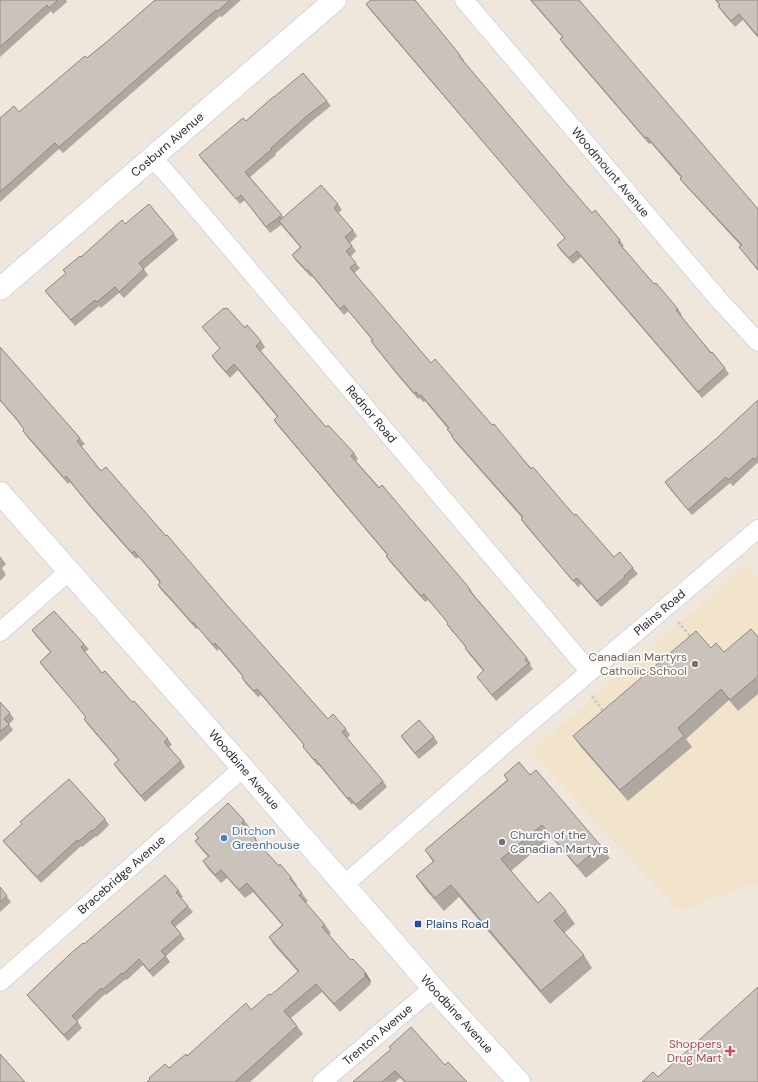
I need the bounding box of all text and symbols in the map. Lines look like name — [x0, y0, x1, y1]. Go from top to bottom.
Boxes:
street label: Cosburn Avenue — [127, 109, 207, 181]
street label: Woodmount Avenue — [568, 124, 653, 221]
street label: Rednor Road — [342, 382, 400, 446]
street label: Plains Road — [630, 586, 689, 639]
place label: Canadian Martyrs Catholic School — [589, 649, 687, 679]
marker: Canadian Martyrs Catholic School — [690, 659, 700, 669]
street label: Woodbine Avenue — [205, 726, 283, 813]
place label: Ditchon Greenhouse — [232, 823, 300, 853]
place label: Church of the Canadian Martyrs — [510, 827, 608, 857]
street label: Bracebridge Avenue — [74, 832, 169, 918]
marker: Ditchon Greenhouse — [219, 833, 229, 843]
marker: Church of the Canadian Martyrs — [497, 837, 507, 847]
place label: Plains Road — [426, 916, 489, 932]
marker: Plains Road — [413, 919, 423, 929]
street label: Woodbine Avenue — [417, 971, 497, 1057]
street label: Trenton Avenue — [339, 1001, 416, 1069]
place label: Shoppers Drug Mart — [667, 1036, 722, 1066]
marker: Shoppers Drug Mart — [725, 1046, 735, 1056]

